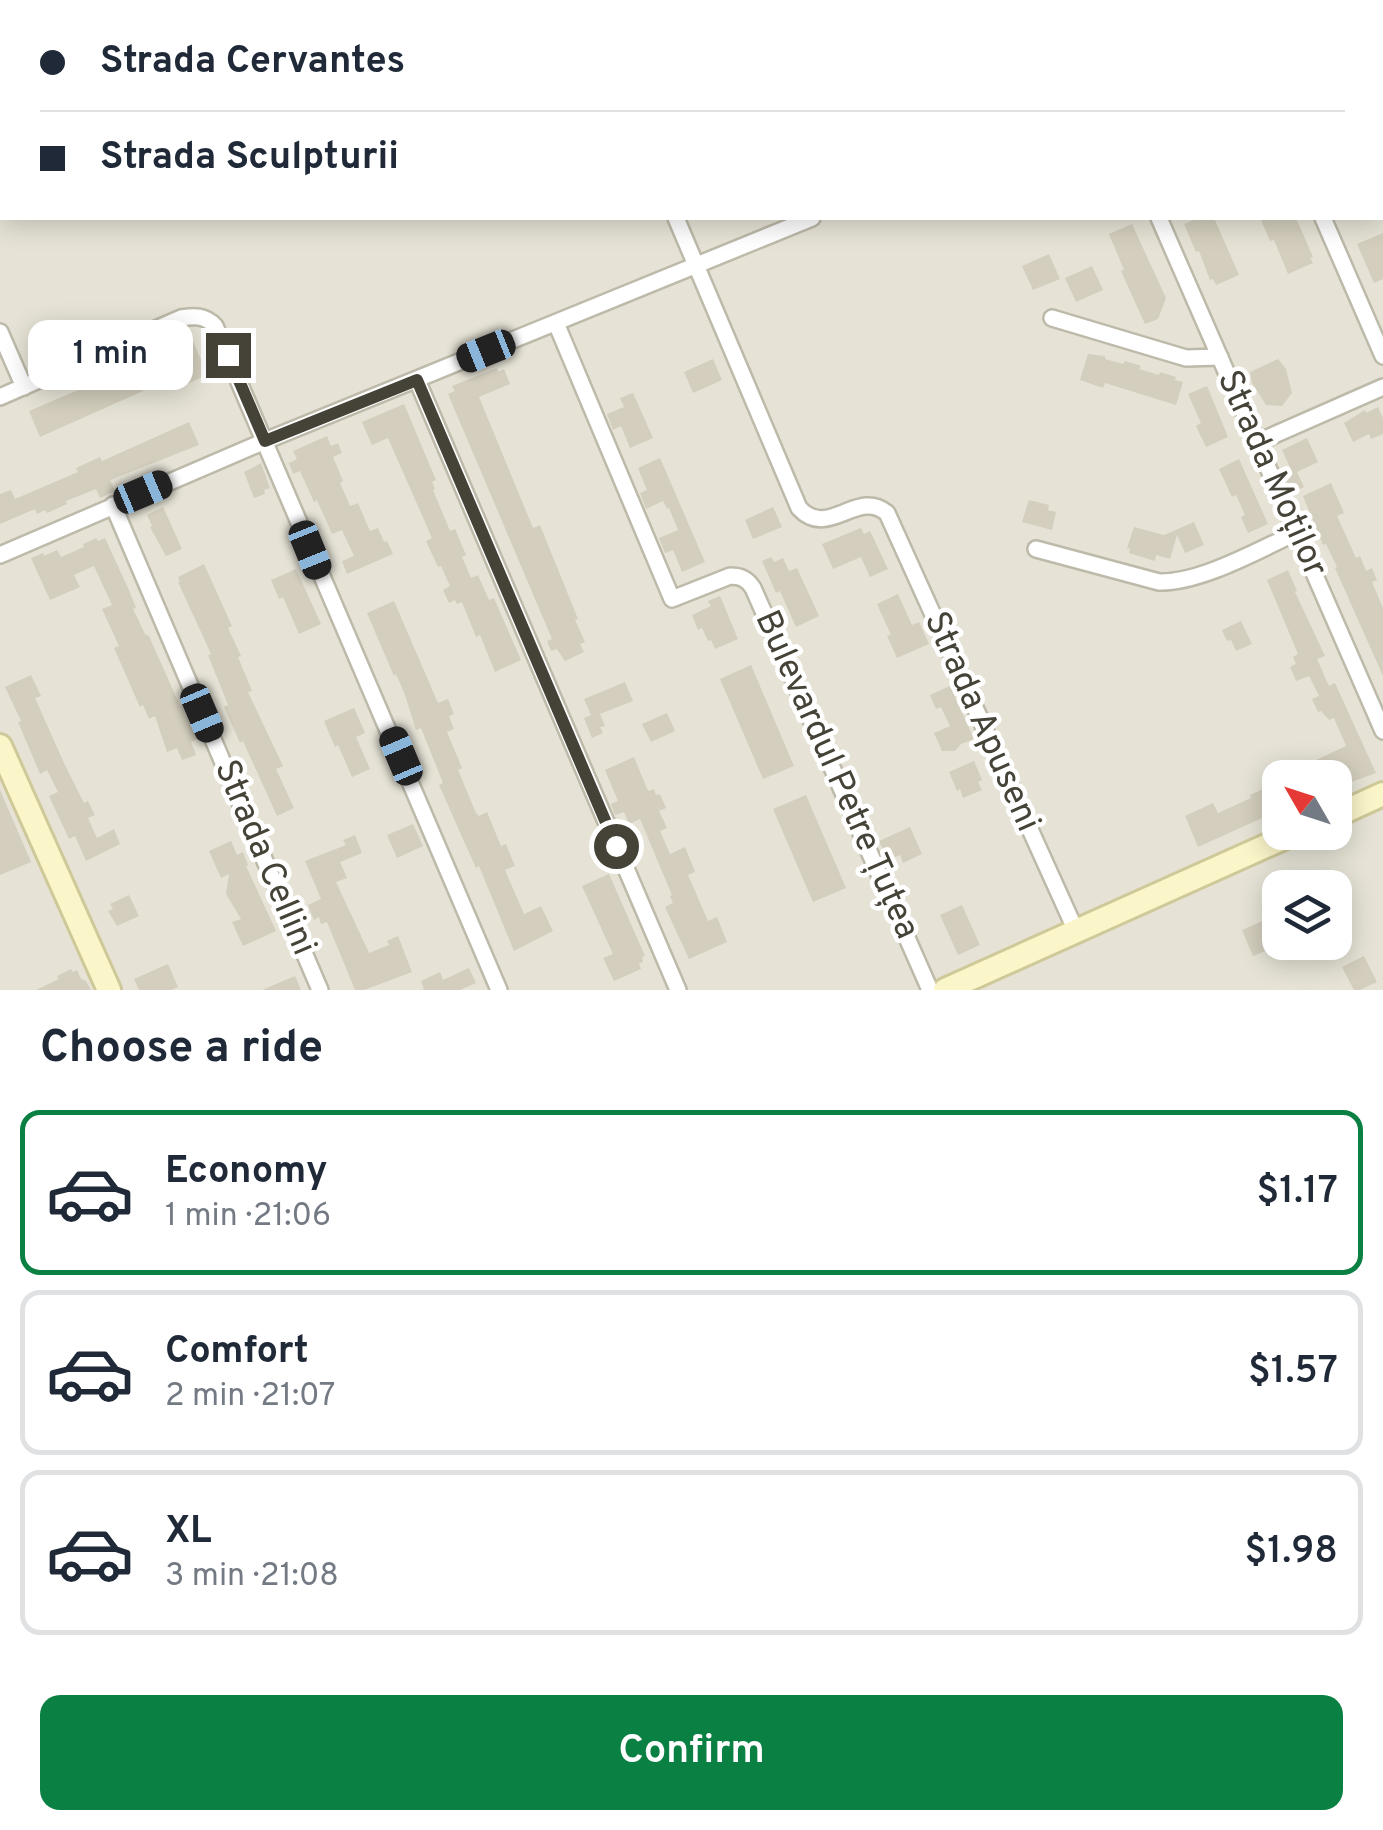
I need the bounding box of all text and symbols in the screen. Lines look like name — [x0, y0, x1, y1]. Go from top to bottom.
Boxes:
text: Strada Cervantes — [100, 38, 405, 87]
text: Strada Sculpturii — [100, 134, 399, 183]
callout: 1 min — [28, 320, 193, 390]
car — [453, 326, 519, 376]
route end — [206, 333, 251, 378]
text: 1 min — [73, 335, 148, 375]
street label: Strada Moților — [1206, 364, 1336, 584]
car — [110, 466, 176, 518]
car — [285, 517, 335, 583]
street label: Bulevardul Petre Țuțea — [744, 604, 928, 946]
street label: Strada Apuseni — [913, 605, 1049, 839]
car — [176, 680, 228, 746]
car — [375, 723, 427, 789]
street label: Strada Cellini — [203, 754, 325, 962]
north arrow — [1262, 760, 1352, 850]
map controls — [1262, 760, 1352, 960]
route start — [594, 824, 639, 869]
button: layers — [1262, 870, 1352, 960]
text: Choose a ride — [40, 1021, 323, 1078]
icon: car — [45, 1148, 135, 1238]
text: Economy — [165, 1148, 327, 1197]
text: $1.17 — [1256, 1168, 1338, 1217]
text: 1 min · 21:06 — [165, 1197, 331, 1237]
icon: car — [45, 1328, 135, 1418]
text: Comfort — [165, 1328, 309, 1377]
text: $1.57 — [1248, 1348, 1338, 1397]
text: 2 min · 21:07 — [165, 1377, 335, 1417]
icon: car — [45, 1508, 135, 1598]
text: XL — [165, 1508, 212, 1557]
text: $1.98 — [1245, 1528, 1338, 1577]
text: 3 min · 21:08 — [165, 1557, 339, 1597]
button: Confirm — [40, 1695, 1343, 1810]

